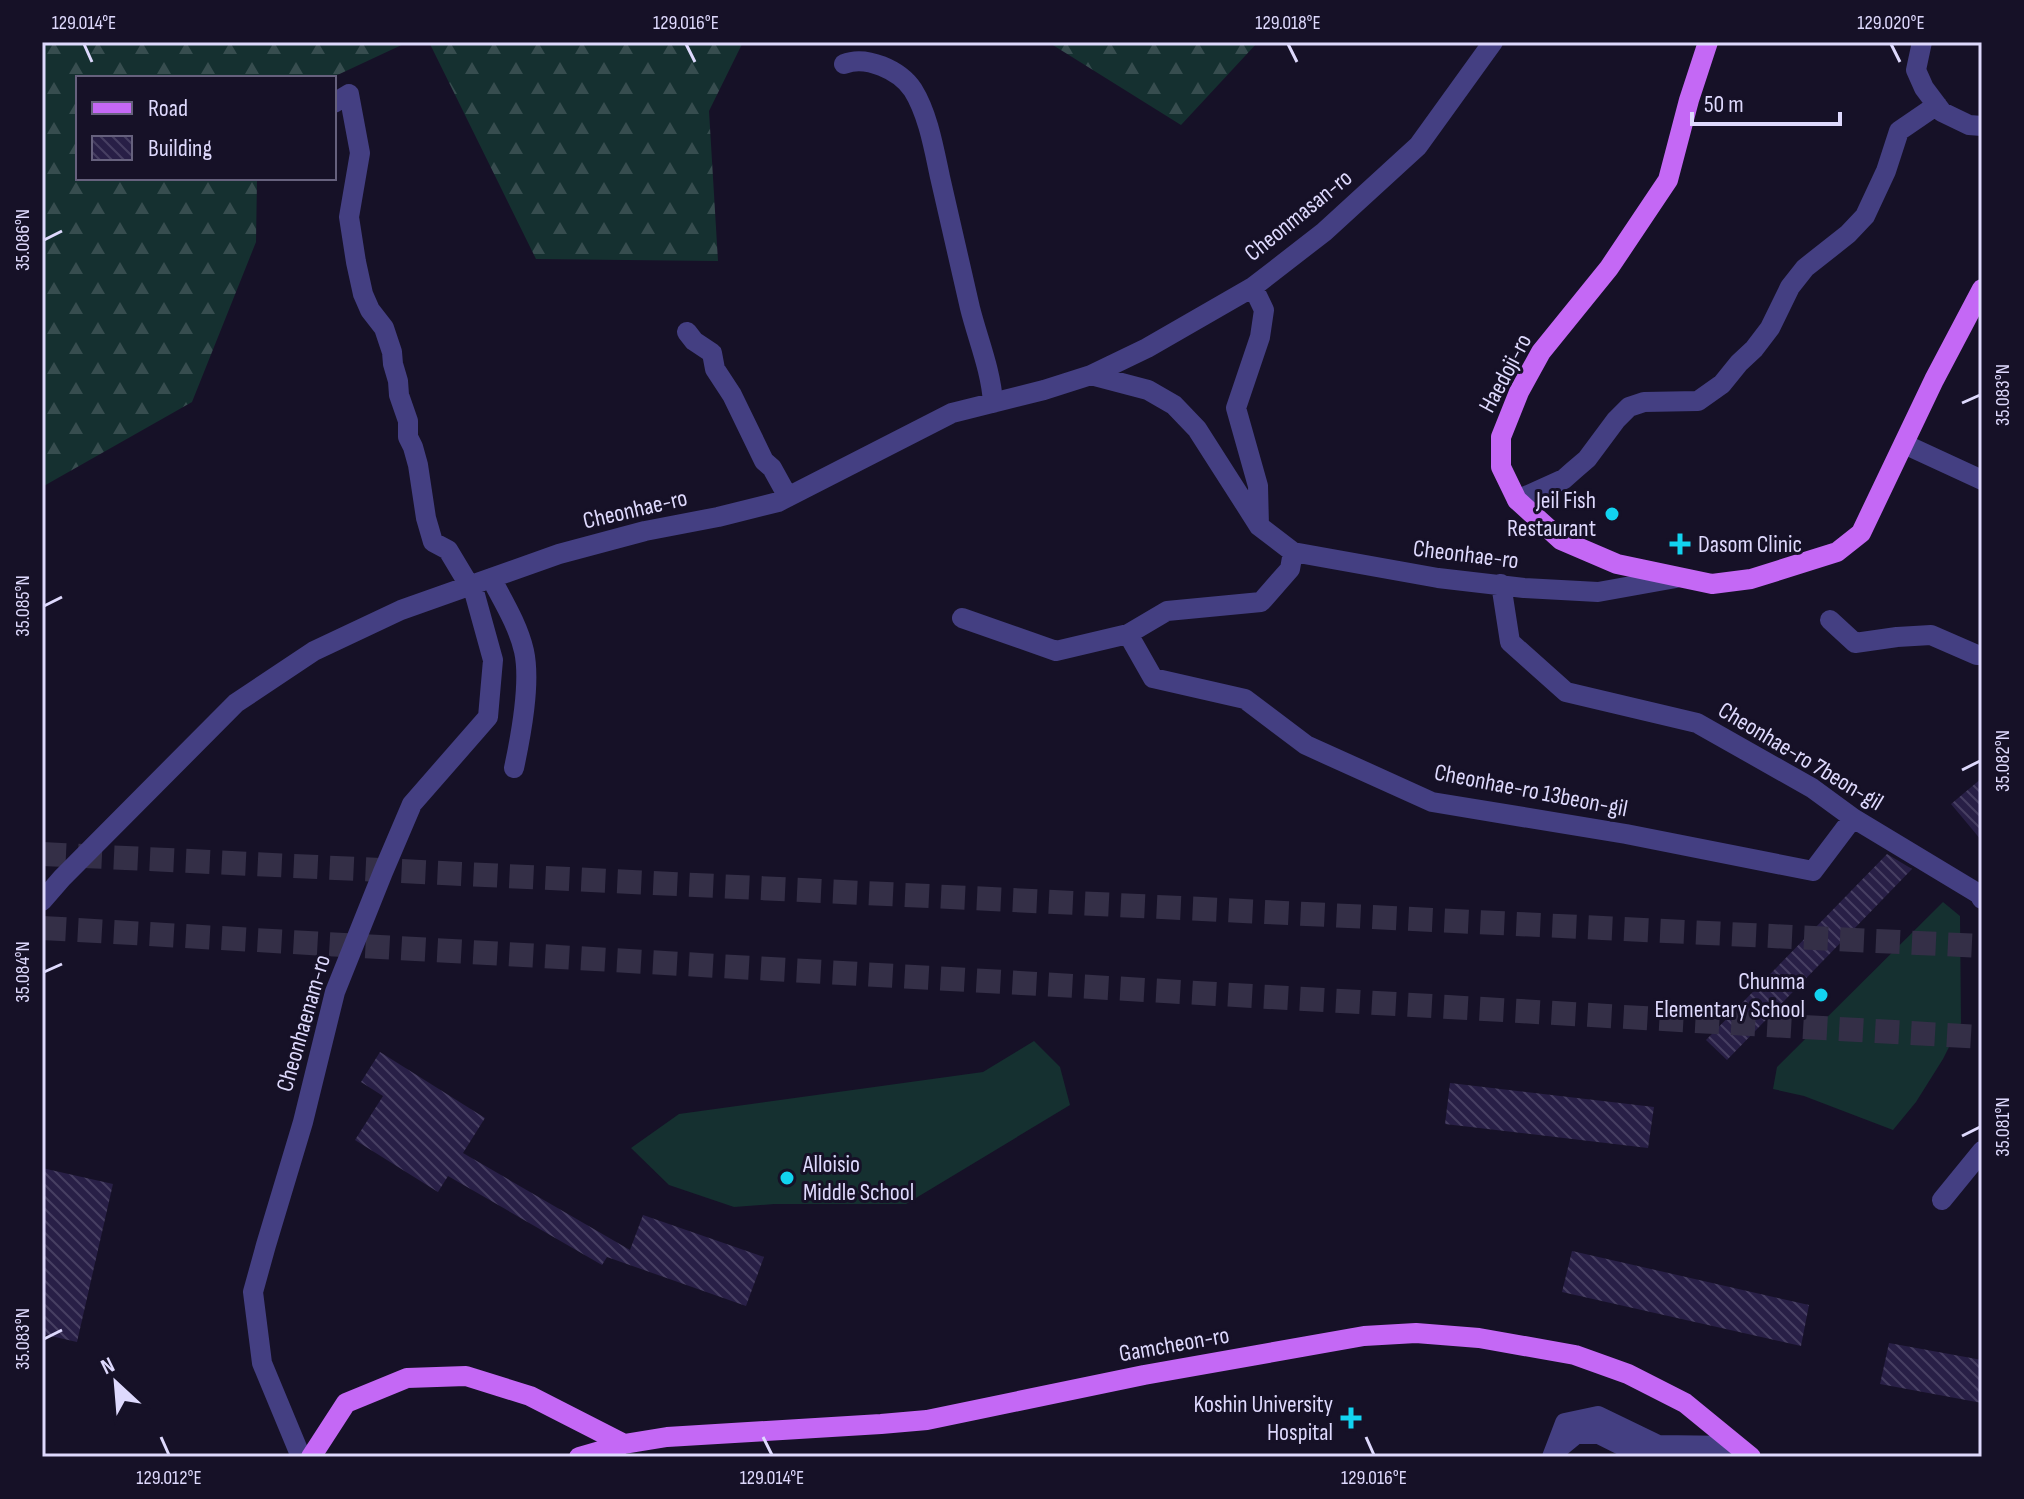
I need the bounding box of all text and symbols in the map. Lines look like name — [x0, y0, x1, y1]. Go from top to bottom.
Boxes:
text: 129.014°E — [52, 11, 116, 35]
text: 129.016°E — [653, 11, 719, 35]
text: 129.018°E — [1255, 11, 1321, 35]
text: 129.020°E — [1857, 11, 1925, 35]
legend — [76, 76, 336, 180]
scale bar — [1692, 76, 1840, 126]
text: 50 m — [1704, 90, 1744, 119]
text: Road — [148, 94, 188, 123]
text: Building — [148, 134, 212, 163]
street label: Cheonmasan-ro — [1239, 163, 1358, 267]
text: 35.086°N — [11, 209, 35, 271]
street label: Haedoji-ro — [1473, 329, 1538, 418]
text: 35.083°N — [1991, 364, 2015, 426]
street label: Cheonhae-ro — [580, 483, 690, 536]
place label: Jeil Fish Restaurant — [1507, 486, 1596, 543]
marker: Jeil Fish Restaurant — [1603, 505, 1621, 523]
place label: Dasom Clinic — [1698, 530, 1802, 559]
marker: Dasom Clinic — [1669, 533, 1691, 555]
street label: Cheonhae-ro — [1411, 534, 1520, 575]
text: 35.085°N — [11, 575, 35, 637]
street label: Cheonhae-ro 7beon-gil — [1713, 696, 1889, 817]
text: 35.082°N — [1991, 730, 2015, 792]
street label: Cheonhae-ro 13beon-gil — [1432, 758, 1630, 823]
text: 35.084°N — [11, 941, 35, 1003]
street label: Cheonhaenam-ro — [270, 951, 337, 1095]
place label: Chunma Elementary School — [1654, 967, 1805, 1024]
marker: Chunma Elementary School — [1812, 986, 1830, 1004]
text: 35.081°N — [1991, 1097, 2015, 1157]
place label: Alloisio Middle School — [802, 1150, 914, 1207]
marker: Alloisio Middle School — [778, 1169, 796, 1187]
text: 35.083°N — [11, 1308, 35, 1370]
street label: Gamcheon-ro — [1117, 1321, 1232, 1368]
north arrow — [76, 1343, 156, 1423]
text: N — [97, 1352, 119, 1381]
place label: Koshin University Hospital — [1194, 1390, 1333, 1447]
marker: Koshin University Hospital — [1340, 1407, 1362, 1429]
text: 129.012°E — [136, 1466, 202, 1490]
text: 129.014°E — [740, 1466, 804, 1490]
text: 129.016°E — [1341, 1466, 1407, 1490]

